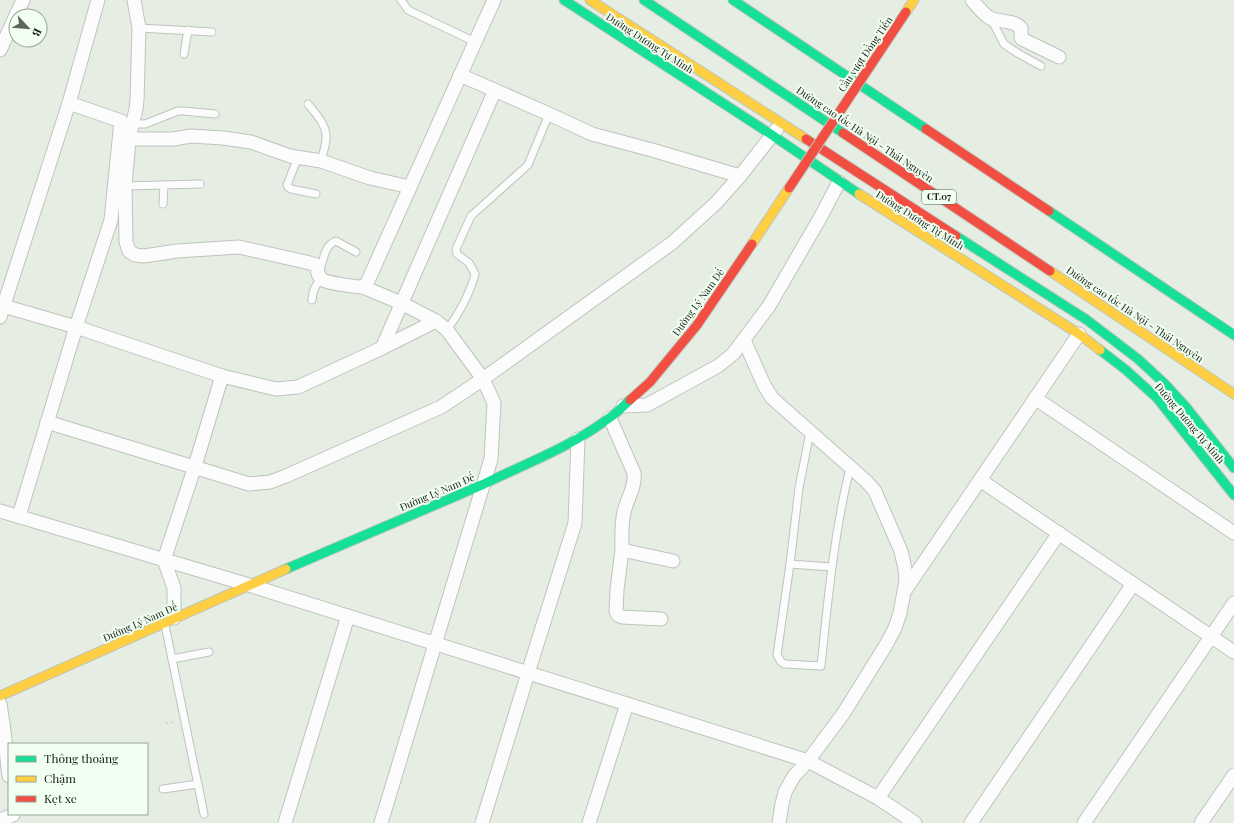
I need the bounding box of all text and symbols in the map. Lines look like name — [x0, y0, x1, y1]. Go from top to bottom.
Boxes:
north arrow — [8, 8, 48, 48]
street label: Đường Dương Tự Minh — [604, 10, 696, 77]
street label: Cầu vượt Đồng Tiến — [835, 13, 895, 94]
text: B — [29, 26, 46, 40]
street label: Đường cao tốc Hà Nội - Thái Nguyên — [794, 83, 936, 185]
street label: Đường Dương Tự Minh — [873, 187, 967, 253]
road number: CT.07 — [922, 190, 956, 204]
street label: Đường cao tốc Hà Nội - Thái Nguyên — [1064, 263, 1206, 365]
street label: Đường Lý Nam Đế — [669, 265, 727, 339]
street label: Đường Dương Tự Minh — [1152, 380, 1228, 466]
street label: Đường Lý Nam Đế — [397, 470, 477, 514]
street label: Đường Lý Nam Đế — [101, 599, 179, 645]
legend — [8, 743, 148, 815]
text: Thông thoáng — [44, 750, 119, 766]
text: Chậm — [44, 770, 76, 786]
text: Kẹt xe — [44, 790, 77, 806]

